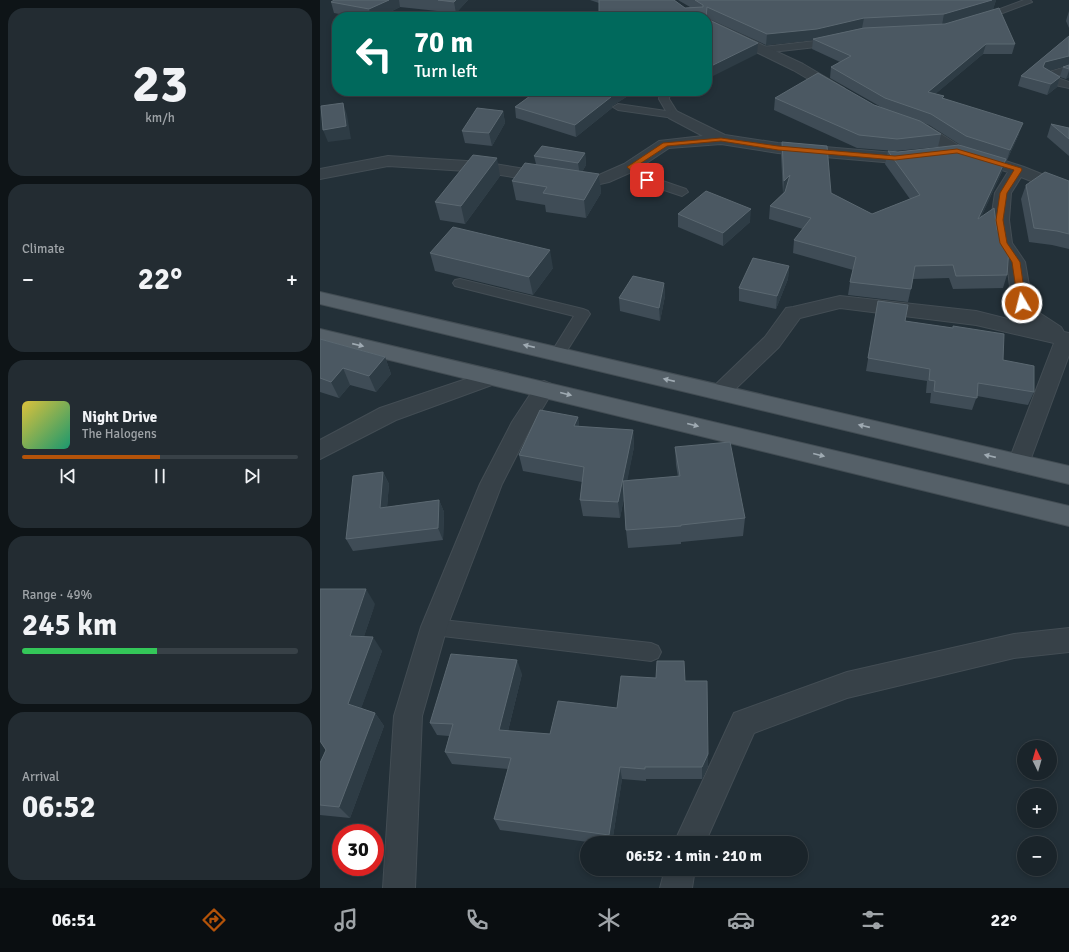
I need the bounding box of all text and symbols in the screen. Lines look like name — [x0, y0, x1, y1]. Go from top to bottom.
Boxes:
text: 70 m — [414, 26, 473, 60]
icon: left — [348, 28, 400, 80]
text: 23 — [132, 52, 188, 116]
text: Turn left — [414, 60, 477, 82]
text: km/h — [145, 110, 175, 126]
pin — [630, 163, 664, 197]
icon: arrive — [636, 169, 658, 191]
text: Climate — [22, 241, 65, 257]
text: 22° — [138, 261, 182, 298]
text: − — [22, 266, 34, 293]
text: + — [286, 266, 298, 293]
position arrow — [1001, 282, 1043, 324]
one-way arrow — [352, 342, 364, 348]
one-way arrow — [523, 343, 535, 349]
one-way arrow — [663, 376, 675, 382]
one-way arrow — [560, 392, 572, 398]
text: Night Drive — [82, 408, 157, 426]
one-way arrow — [686, 422, 699, 428]
one-way arrow — [858, 423, 870, 429]
text: The Halogens — [82, 426, 157, 442]
one-way arrow — [813, 452, 825, 458]
one-way arrow — [984, 453, 996, 459]
icon: previous — [57, 465, 79, 487]
icon: pause — [149, 465, 171, 487]
icon: next — [241, 465, 263, 487]
text: Range · 49% — [22, 587, 92, 603]
text: 245 km — [22, 607, 117, 644]
north arrow — [1017, 740, 1057, 780]
map controls — [1017, 740, 1057, 876]
text: Arrival — [22, 769, 59, 785]
button: + — [1017, 788, 1057, 828]
text: 06:52 — [22, 789, 96, 826]
speed limit sign: 30 — [332, 824, 384, 876]
button: − — [1017, 836, 1057, 876]
text: 06:52 · 1 min · 210 m — [626, 847, 762, 865]
icon: directions — [200, 906, 228, 934]
icon: music — [332, 906, 360, 934]
icon: phone — [463, 906, 491, 934]
icon: climate — [595, 906, 623, 934]
icon: car — [727, 906, 755, 934]
icon: filters — [859, 906, 887, 934]
text: 06:51 — [52, 909, 96, 931]
text: 22° — [990, 909, 1017, 931]

